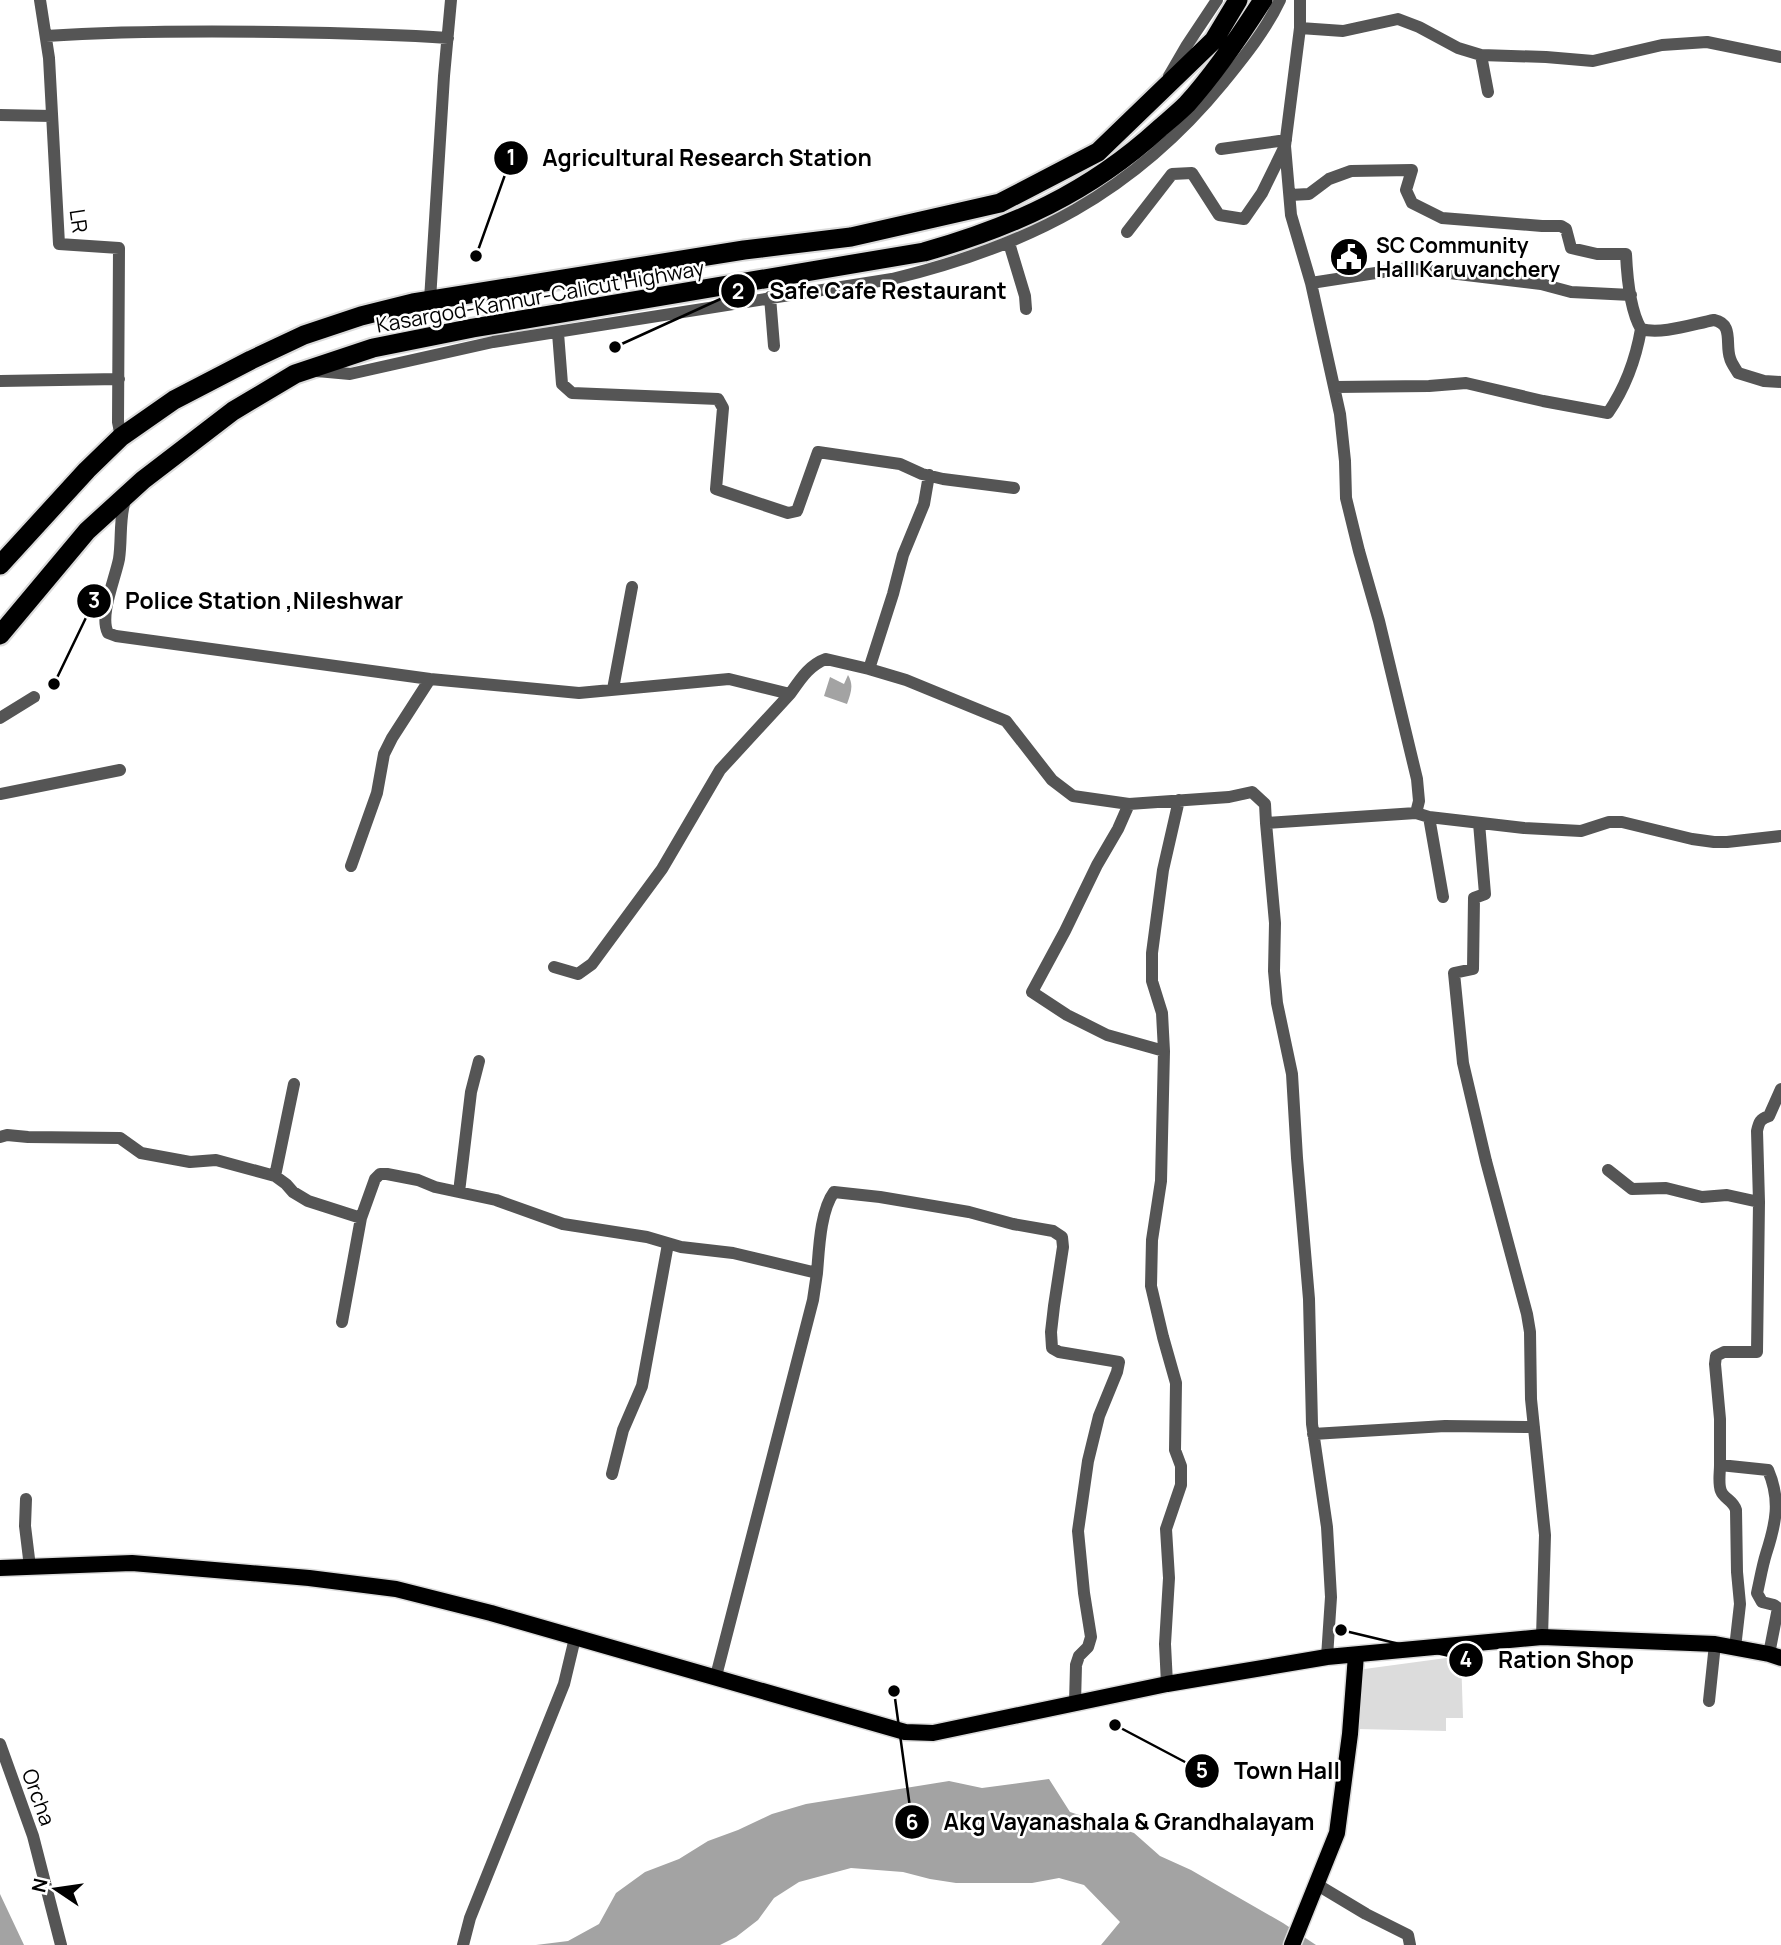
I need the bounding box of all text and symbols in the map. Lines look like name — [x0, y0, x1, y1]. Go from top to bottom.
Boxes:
callout: Agricultural Research Station — [493, 136, 886, 180]
text: Agricultural Research Station — [542, 141, 872, 173]
text: 1 — [506, 143, 516, 171]
street label: LR — [63, 207, 95, 235]
place label: SC Community Hall Karuvanchery — [1376, 231, 1560, 283]
public building icon: SC Community Hall Karuvanchery — [1328, 236, 1370, 278]
street label: Kasargod-Kannur-Calicut Highway — [374, 253, 706, 339]
callout: Safe Cafe Restaurant — [720, 269, 1021, 313]
text: Safe Cafe Restaurant — [769, 274, 1007, 306]
text: 2 — [732, 277, 744, 305]
callout: Police Station ,Nileshwar — [76, 579, 417, 623]
text: Police Station ,Nileshwar — [125, 584, 403, 616]
text: 3 — [88, 586, 100, 614]
callout: Ration Shop — [1449, 1638, 1648, 1682]
text: Ration Shop — [1498, 1643, 1634, 1675]
text: 4 — [1460, 1645, 1472, 1673]
callout: Town Hall — [1185, 1749, 1354, 1793]
text: Town Hall — [1234, 1754, 1340, 1786]
text: 5 — [1196, 1756, 1208, 1784]
street label: Orcha — [16, 1765, 62, 1829]
callout: Akg Vayanashala & Grandhalayam — [895, 1800, 1328, 1844]
text: Akg Vayanashala & Grandhalayam — [944, 1805, 1314, 1837]
text: 6 — [905, 1808, 919, 1836]
north arrow — [21, 1854, 91, 1924]
text: N — [25, 1876, 54, 1895]

